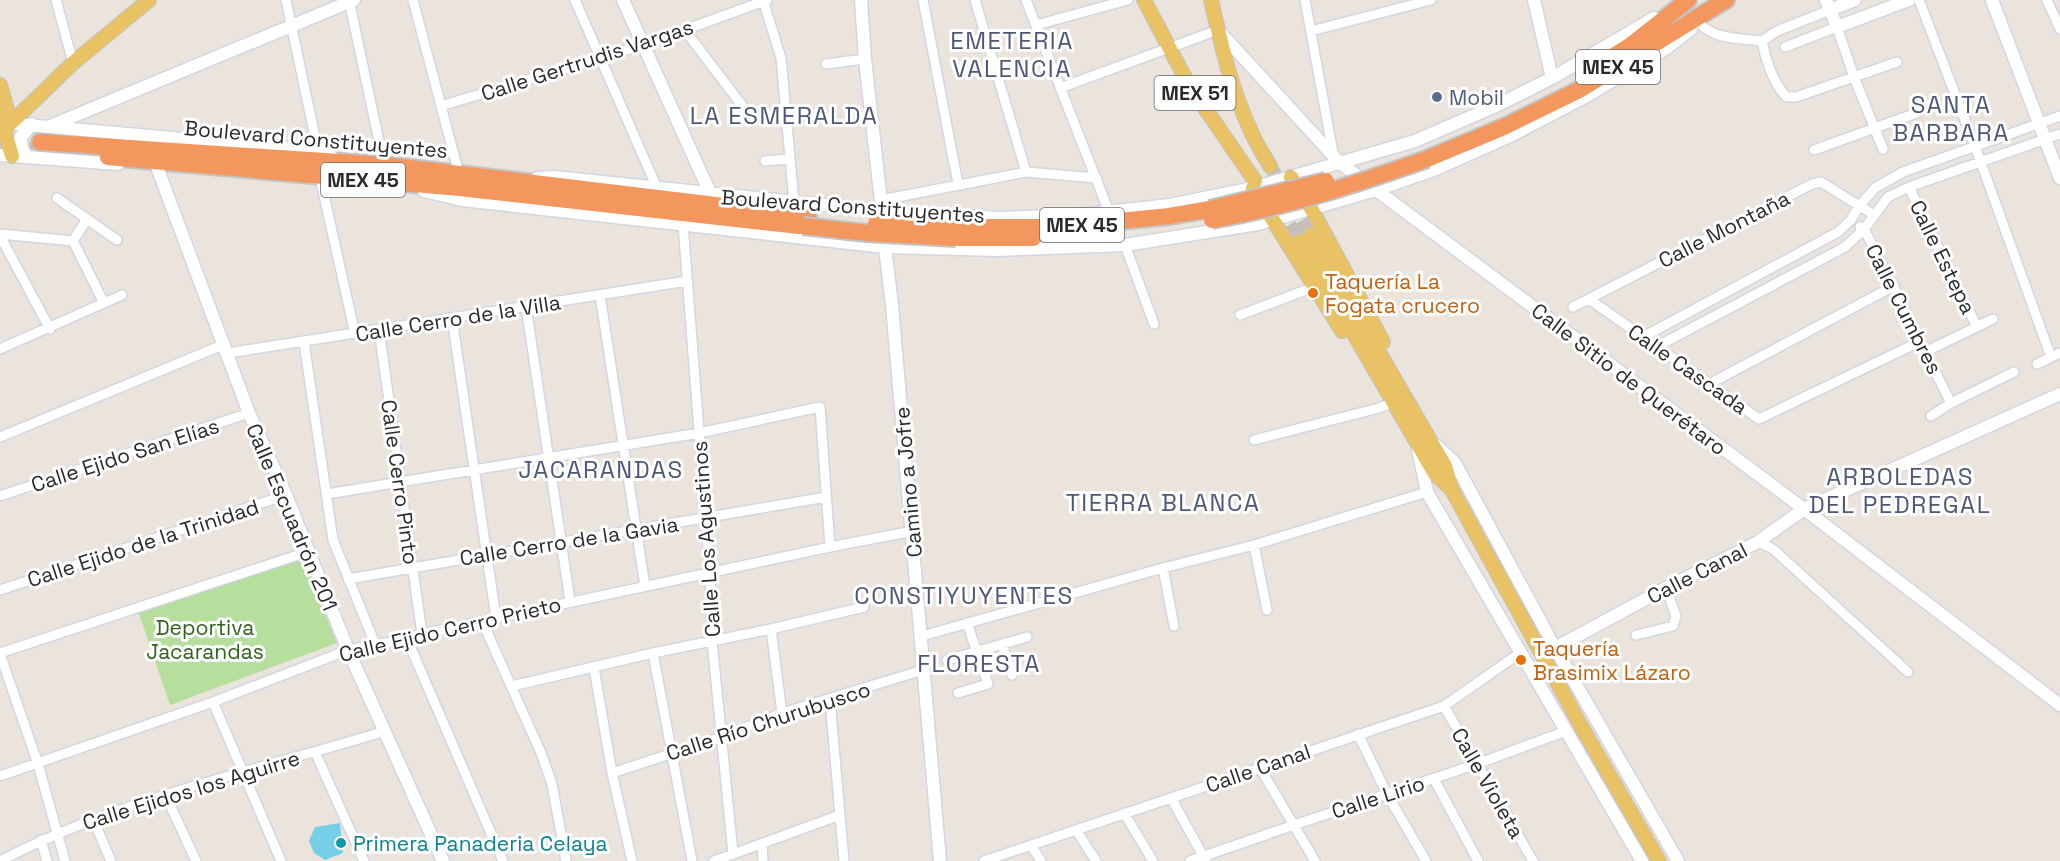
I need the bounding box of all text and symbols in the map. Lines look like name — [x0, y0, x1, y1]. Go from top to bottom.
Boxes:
street label: Calle Gertrudis Vargas — [477, 13, 697, 107]
district label: EMETERIA VALENCIA — [950, 25, 1074, 84]
road number: MEX 45 — [1576, 50, 1660, 84]
road number: MEX 51 — [1154, 76, 1236, 110]
place label: Mobil — [1449, 84, 1504, 111]
district label: SANTA BARBARA — [1892, 89, 2010, 148]
marker: Mobil — [1430, 90, 1444, 104]
district label: LA ESMERALDA — [690, 100, 878, 131]
street label: Boulevard Constituyentes — [183, 114, 449, 164]
road number: MEX 45 — [321, 163, 405, 197]
street label: Boulevard Constituyentes — [720, 183, 986, 229]
street label: Calle Montaña — [1654, 184, 1794, 274]
street label: Calle Estepa — [1904, 196, 1982, 318]
road number: MEX 45 — [1040, 208, 1124, 242]
street label: Calle Cumbres — [1860, 239, 1948, 379]
place label: Taquería La Fogata crucero — [1325, 268, 1480, 319]
marker: Taquería La Fogata crucero — [1306, 286, 1320, 300]
street label: Calle Cerro de la Villa — [353, 288, 563, 348]
street label: Calle Sitio de Querétaro — [1526, 297, 1732, 461]
street label: Calle Cascada — [1623, 318, 1753, 420]
street label: Calle Cerro Pinto — [375, 398, 425, 566]
street label: Camino a Jofre — [888, 406, 928, 558]
street label: Calle Ejido San Elías — [28, 412, 222, 498]
street label: Calle Escuadrón 201 — [240, 419, 344, 615]
street label: Calle Los Agustinos — [686, 440, 726, 638]
district label: JACARANDAS — [518, 454, 684, 485]
district label: ARBOLEDAS DEL PEDREGAL — [1809, 461, 1991, 520]
district label: TIERRA BLANCA — [1066, 487, 1260, 518]
street label: Calle Ejido de la Trinidad — [24, 493, 262, 593]
street label: Calle Cerro de la Gavia — [458, 510, 680, 572]
street label: Calle Canal — [1642, 536, 1752, 610]
district label: CONSTIYUYENTES — [854, 580, 1074, 611]
street label: Calle Ejido Cerro Prieto — [336, 590, 564, 668]
park label: Deportiva Jacarandas — [146, 614, 264, 665]
place label: Taquería Brasimix Lázaro — [1533, 635, 1691, 686]
district label: FLORESTA — [917, 648, 1041, 679]
marker: Taquería Brasimix Lázaro — [1514, 653, 1528, 667]
street label: Calle Río Churubusco — [662, 675, 874, 767]
street label: Calle Violeta — [1445, 723, 1531, 843]
street label: Calle Canal — [1202, 737, 1314, 799]
street label: Calle Ejidos los Aguirre — [79, 744, 303, 836]
street label: Calle Lirio — [1328, 769, 1428, 825]
place label: Primera Panaderia Celaya — [353, 830, 608, 857]
marker: Primera Panaderia Celaya — [334, 836, 348, 850]

